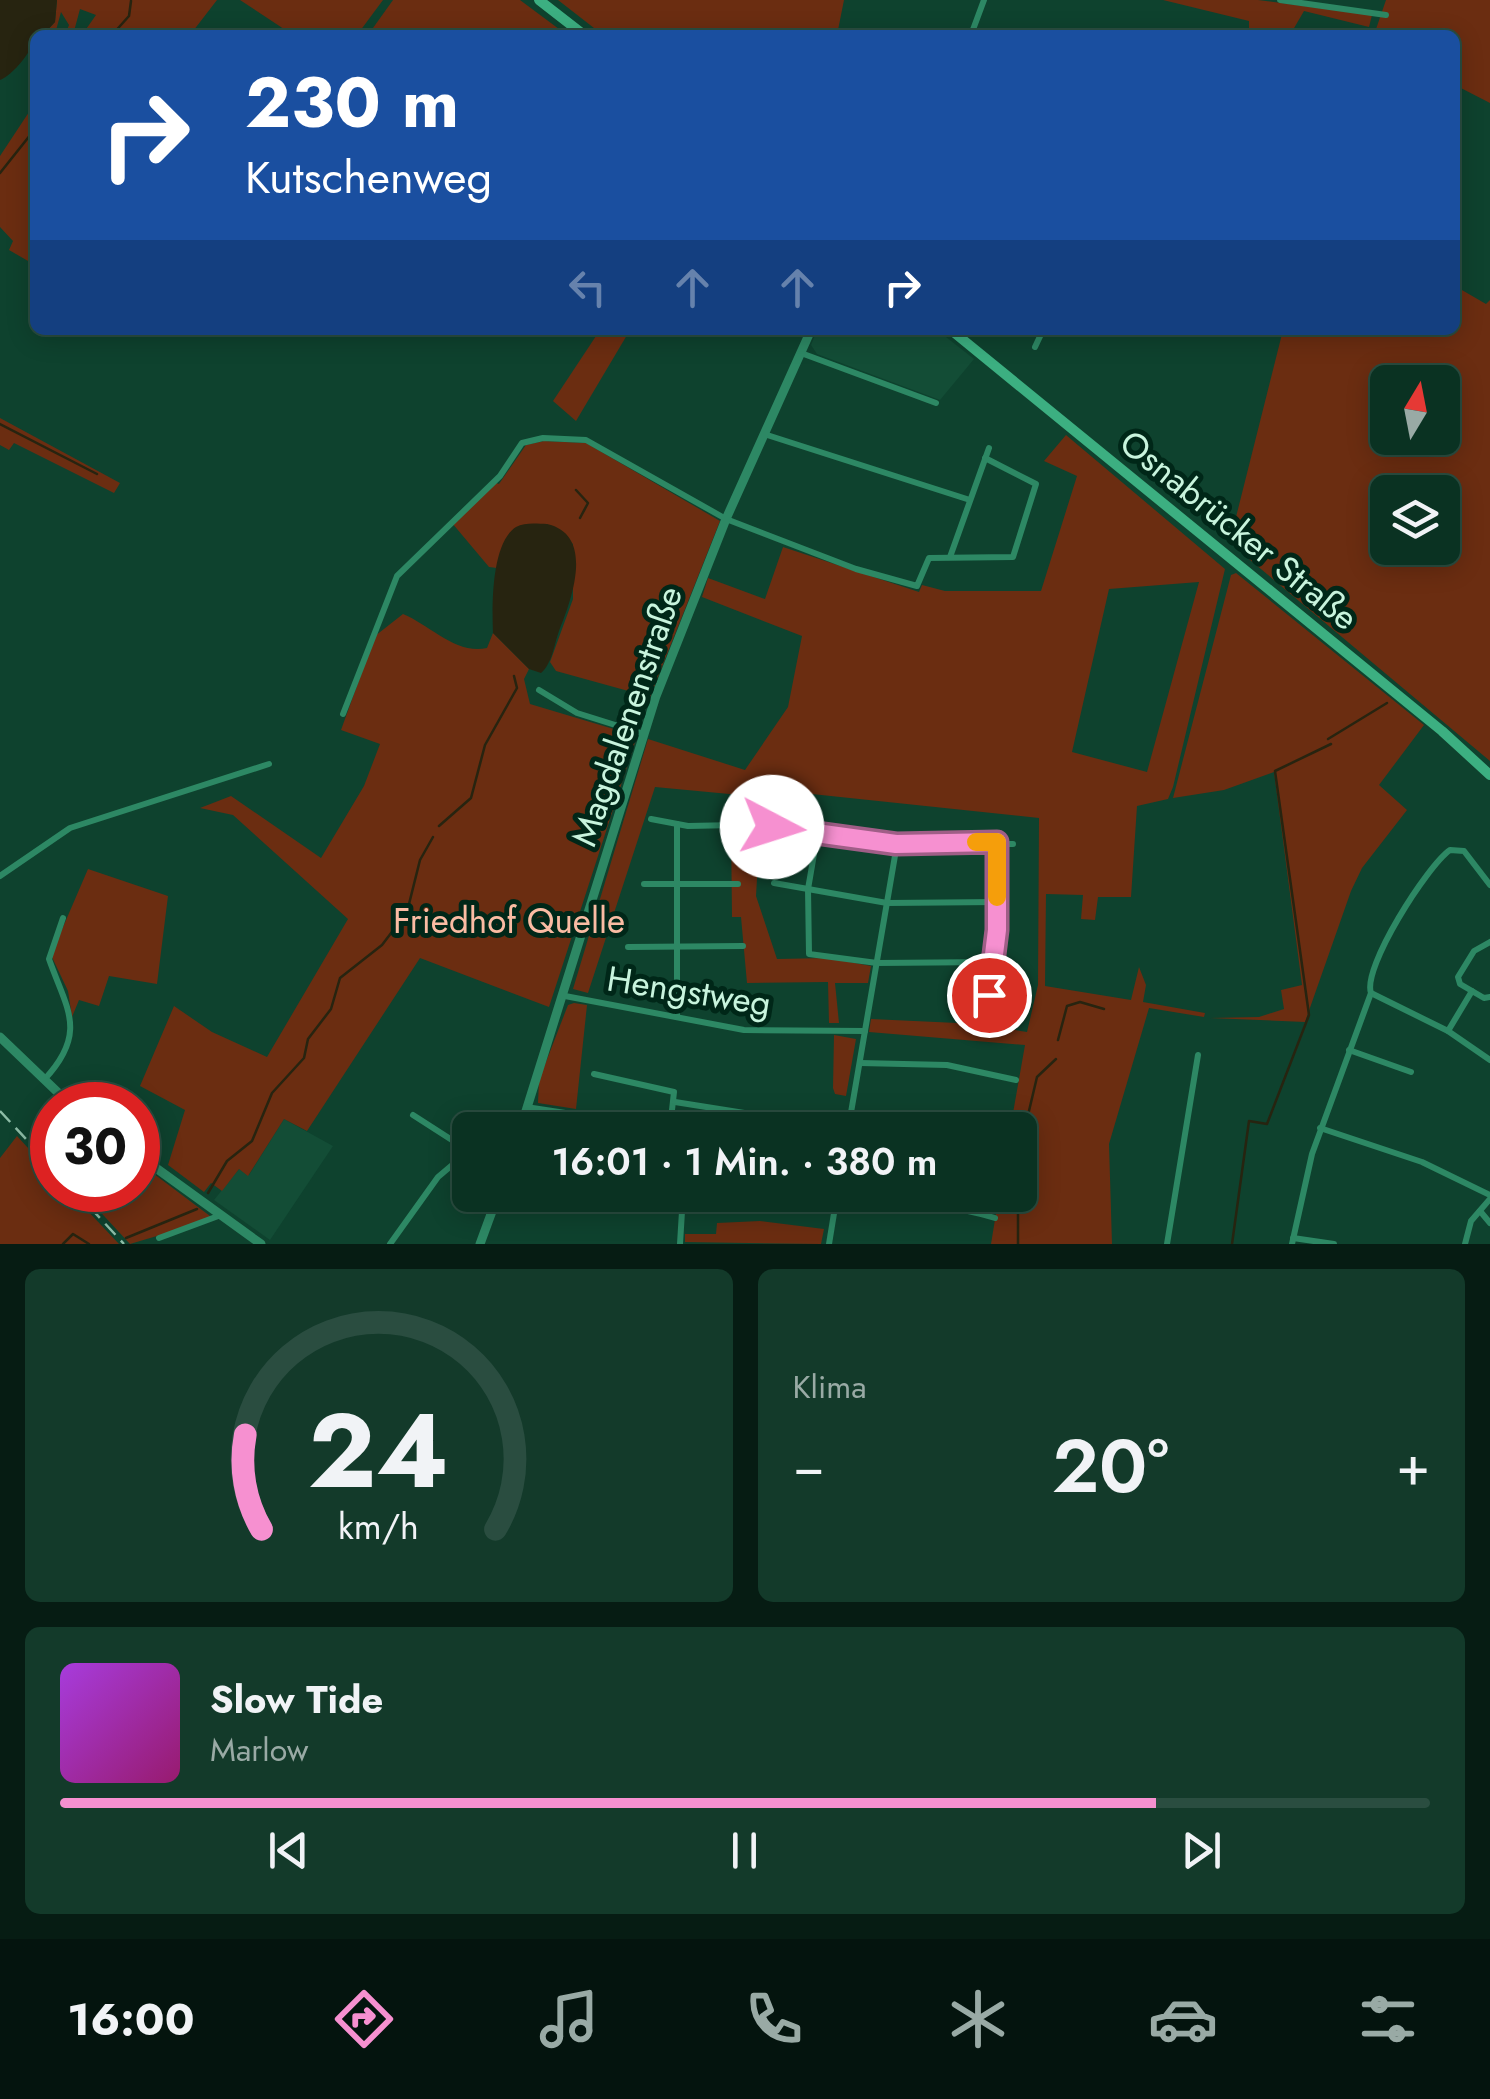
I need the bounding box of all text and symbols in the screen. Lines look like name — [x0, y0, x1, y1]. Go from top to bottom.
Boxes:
text: 230 m — [245, 52, 459, 153]
icon: right — [80, 70, 210, 200]
text: Kutschenweg — [245, 145, 492, 210]
icon: left — [560, 260, 615, 315]
icon: ahead — [665, 260, 720, 315]
icon: ahead — [770, 260, 825, 315]
icon: right — [875, 260, 930, 315]
north arrow — [1370, 365, 1460, 455]
map controls — [1370, 365, 1460, 565]
street label: Osnabrücker Straße — [1109, 418, 1369, 642]
button: layers — [1370, 475, 1460, 565]
street label: Magdalenenstraße — [559, 579, 695, 853]
position arrow — [720, 775, 824, 879]
park label: Friedhof Quelle — [393, 896, 625, 946]
street label: Hengstweg — [604, 953, 774, 1029]
pin — [947, 953, 1032, 1038]
icon: arrive — [962, 968, 1017, 1023]
speed limit sign: 30 — [30, 1082, 160, 1212]
text: 16:01 · 1 Min. · 380 m — [551, 1134, 938, 1189]
text: Klima — [793, 1364, 867, 1410]
text: 24 — [308, 1376, 449, 1526]
text: 20° — [1052, 1412, 1169, 1520]
text: − — [793, 1426, 825, 1506]
text: + — [1396, 1426, 1430, 1506]
text: km/h — [338, 1501, 419, 1552]
text: Slow Tide — [210, 1672, 383, 1727]
text: Marlow — [210, 1727, 308, 1773]
icon: previous — [261, 1823, 316, 1878]
icon: pause — [717, 1823, 772, 1878]
icon: next — [1174, 1823, 1229, 1878]
icon: directions — [329, 1984, 399, 2054]
icon: music — [534, 1984, 604, 2054]
icon: phone — [739, 1984, 809, 2054]
icon: climate — [943, 1984, 1013, 2054]
icon: car — [1148, 1984, 1218, 2054]
icon: filters — [1353, 1984, 1423, 2054]
text: 16:00 — [67, 1987, 194, 2052]

